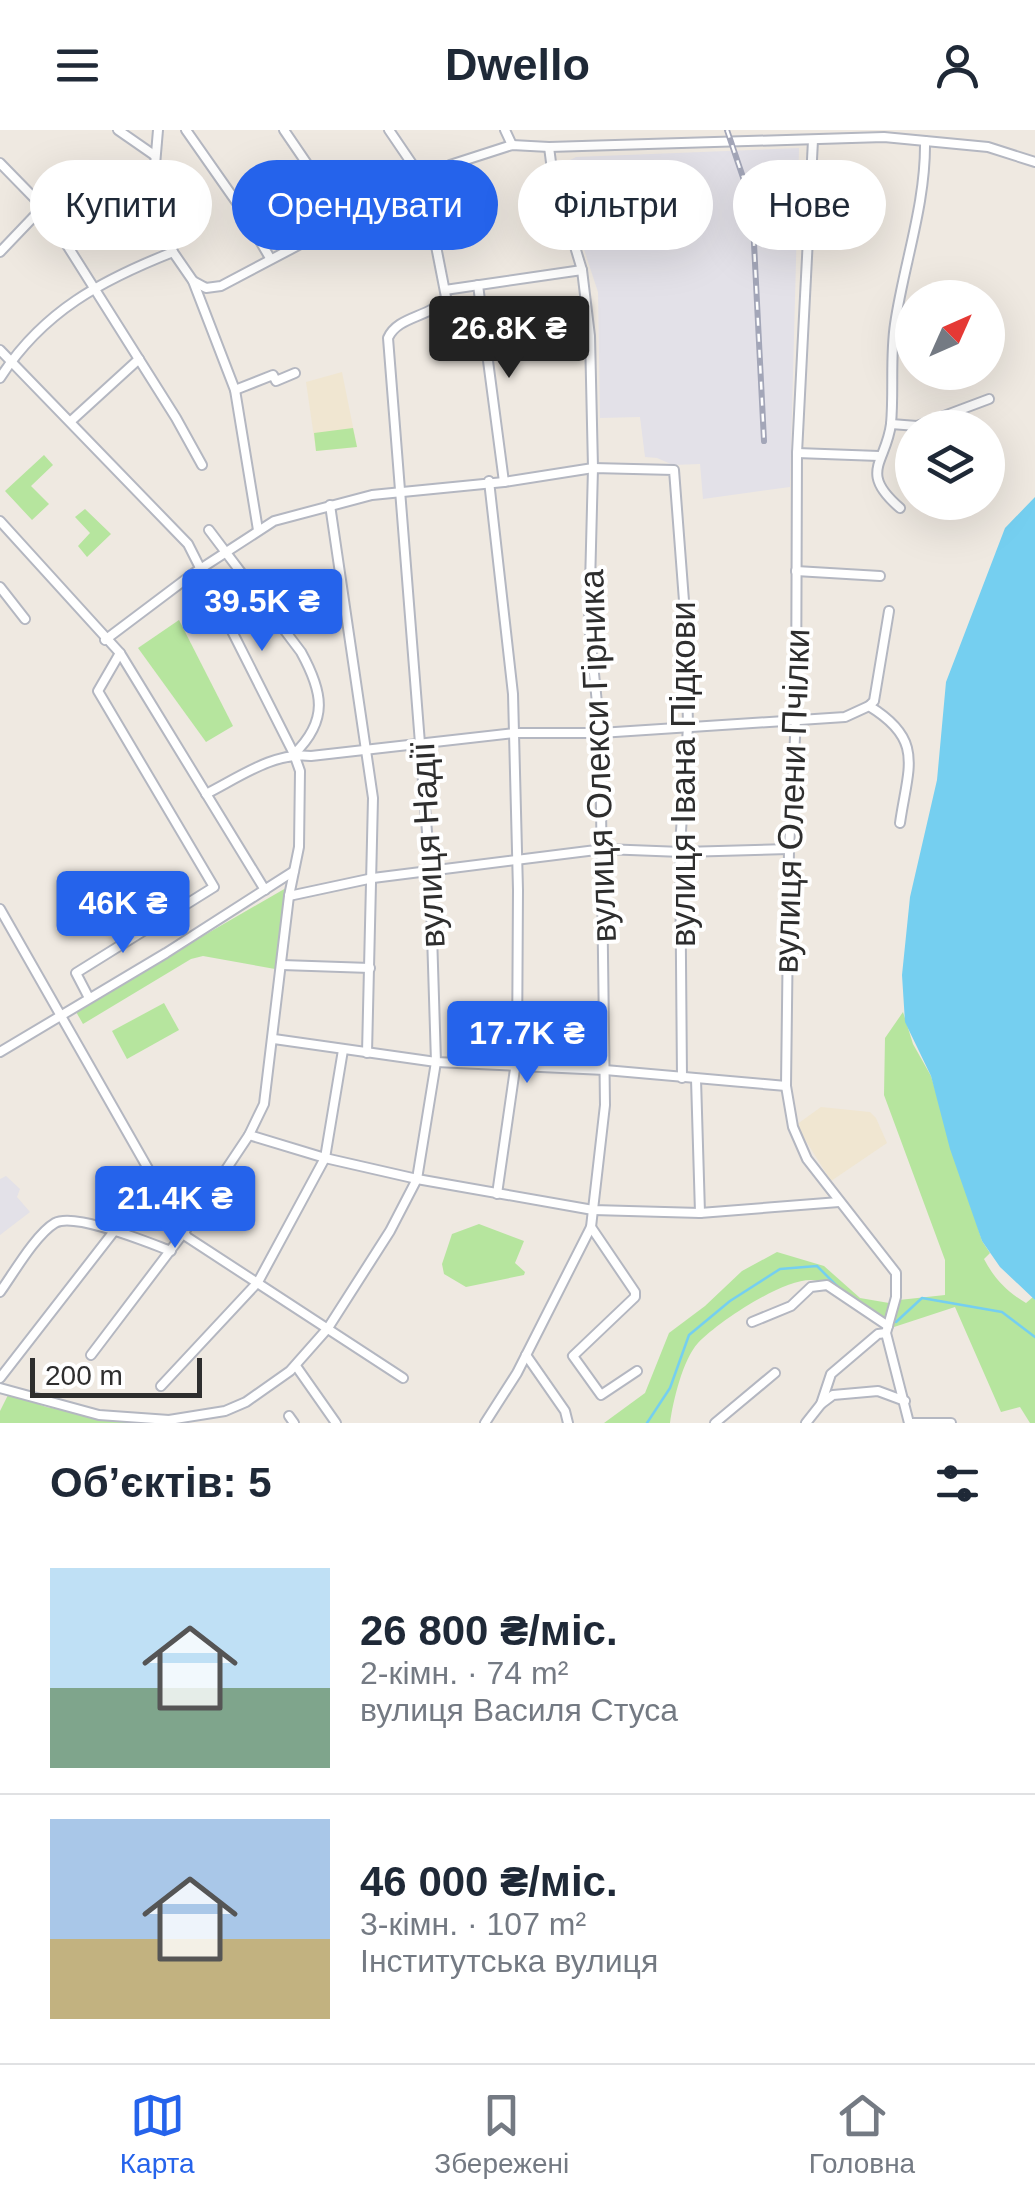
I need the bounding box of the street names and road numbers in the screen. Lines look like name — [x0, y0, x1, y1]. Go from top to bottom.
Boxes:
street label: вулиця Олекси Гірника — [571, 568, 623, 943]
street label: вулиця Івана Підкови — [663, 601, 702, 947]
street label: вулиця Олени Пчілки — [765, 628, 817, 974]
street label: вулиця Надії — [402, 741, 452, 949]

